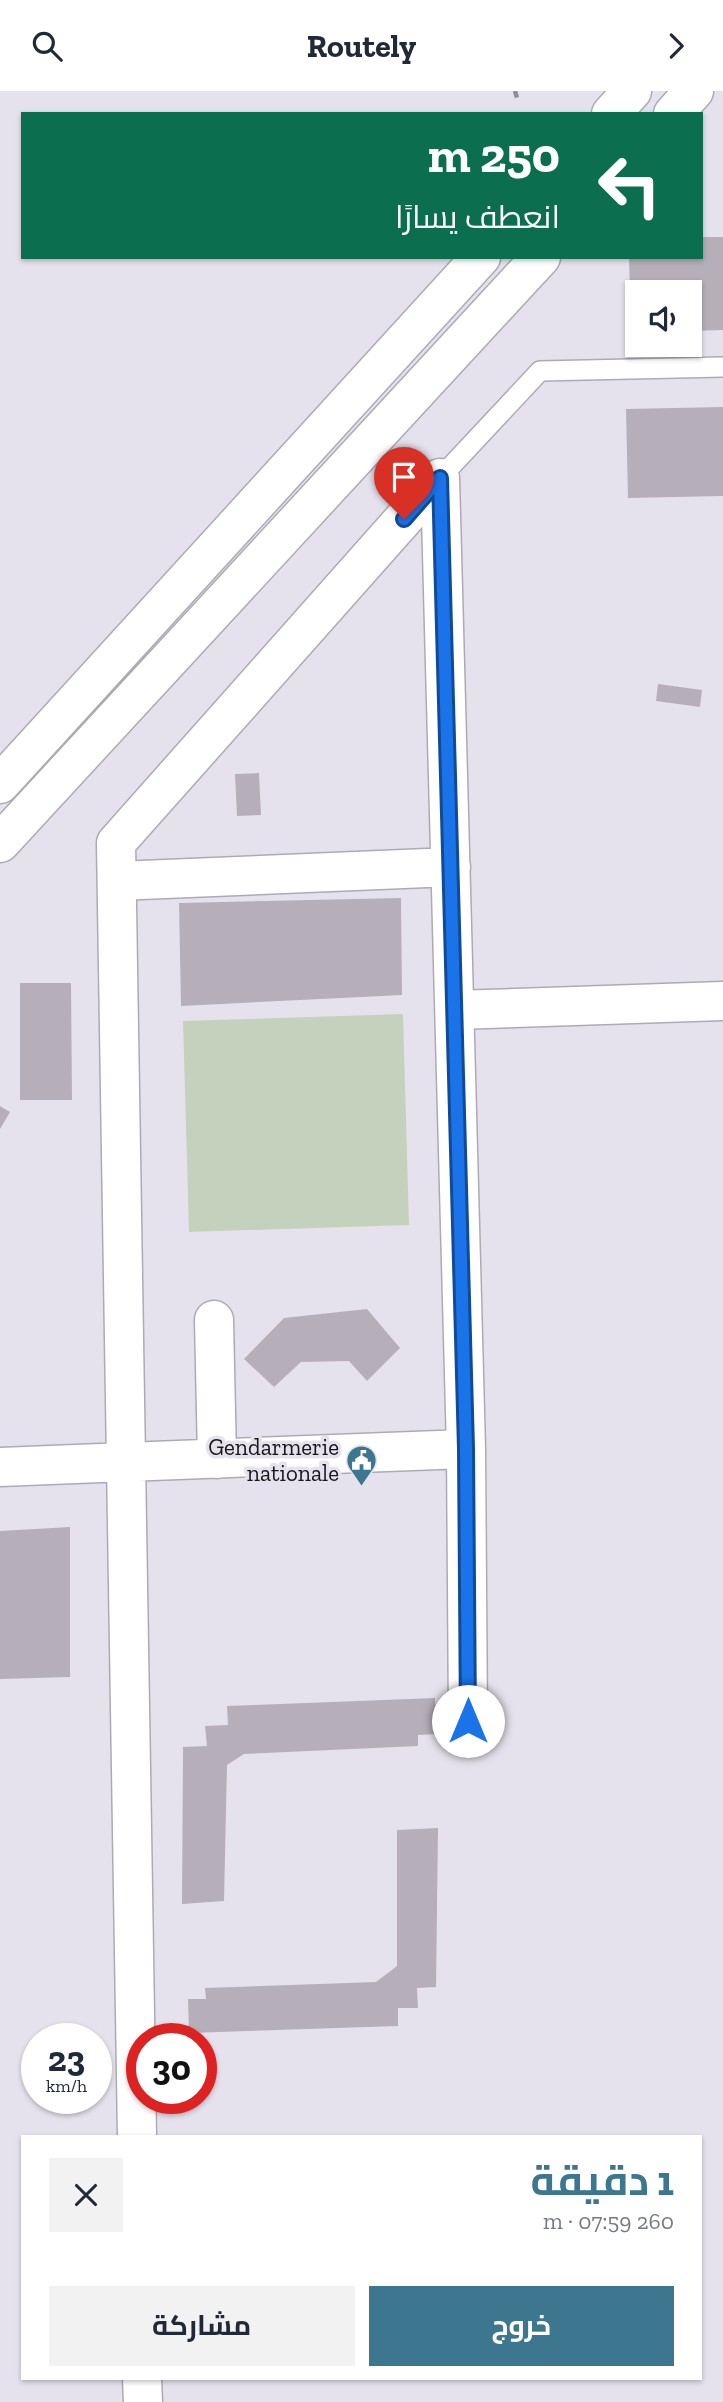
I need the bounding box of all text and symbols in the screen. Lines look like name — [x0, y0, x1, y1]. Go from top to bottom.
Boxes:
icon: search — [28, 27, 66, 65]
text: Routely — [307, 27, 416, 65]
icon: forward — [657, 27, 695, 65]
text: 250 m — [428, 126, 560, 185]
icon: left — [584, 140, 675, 231]
text: انعطف يسارًا — [395, 198, 560, 236]
map controls — [625, 280, 702, 357]
button: sound — [625, 280, 702, 357]
pin — [374, 447, 434, 519]
icon: arrive — [385, 458, 423, 496]
place label: Gendarmerie nationale — [208, 1433, 339, 1487]
public building icon: Gendarmerie nationale — [345, 1443, 379, 1487]
position arrow — [431, 1684, 505, 1758]
speed limit sign: 30 — [126, 2023, 217, 2114]
text: 23 — [48, 2038, 85, 2080]
text: km/h — [46, 2075, 87, 2097]
text: 1 دقيقة — [530, 2155, 674, 2206]
button: close — [49, 2158, 123, 2232]
text: 260 m · 07:59 — [543, 2207, 674, 2235]
button: مشاركة — [49, 2286, 355, 2366]
button: خروج — [369, 2286, 674, 2366]

